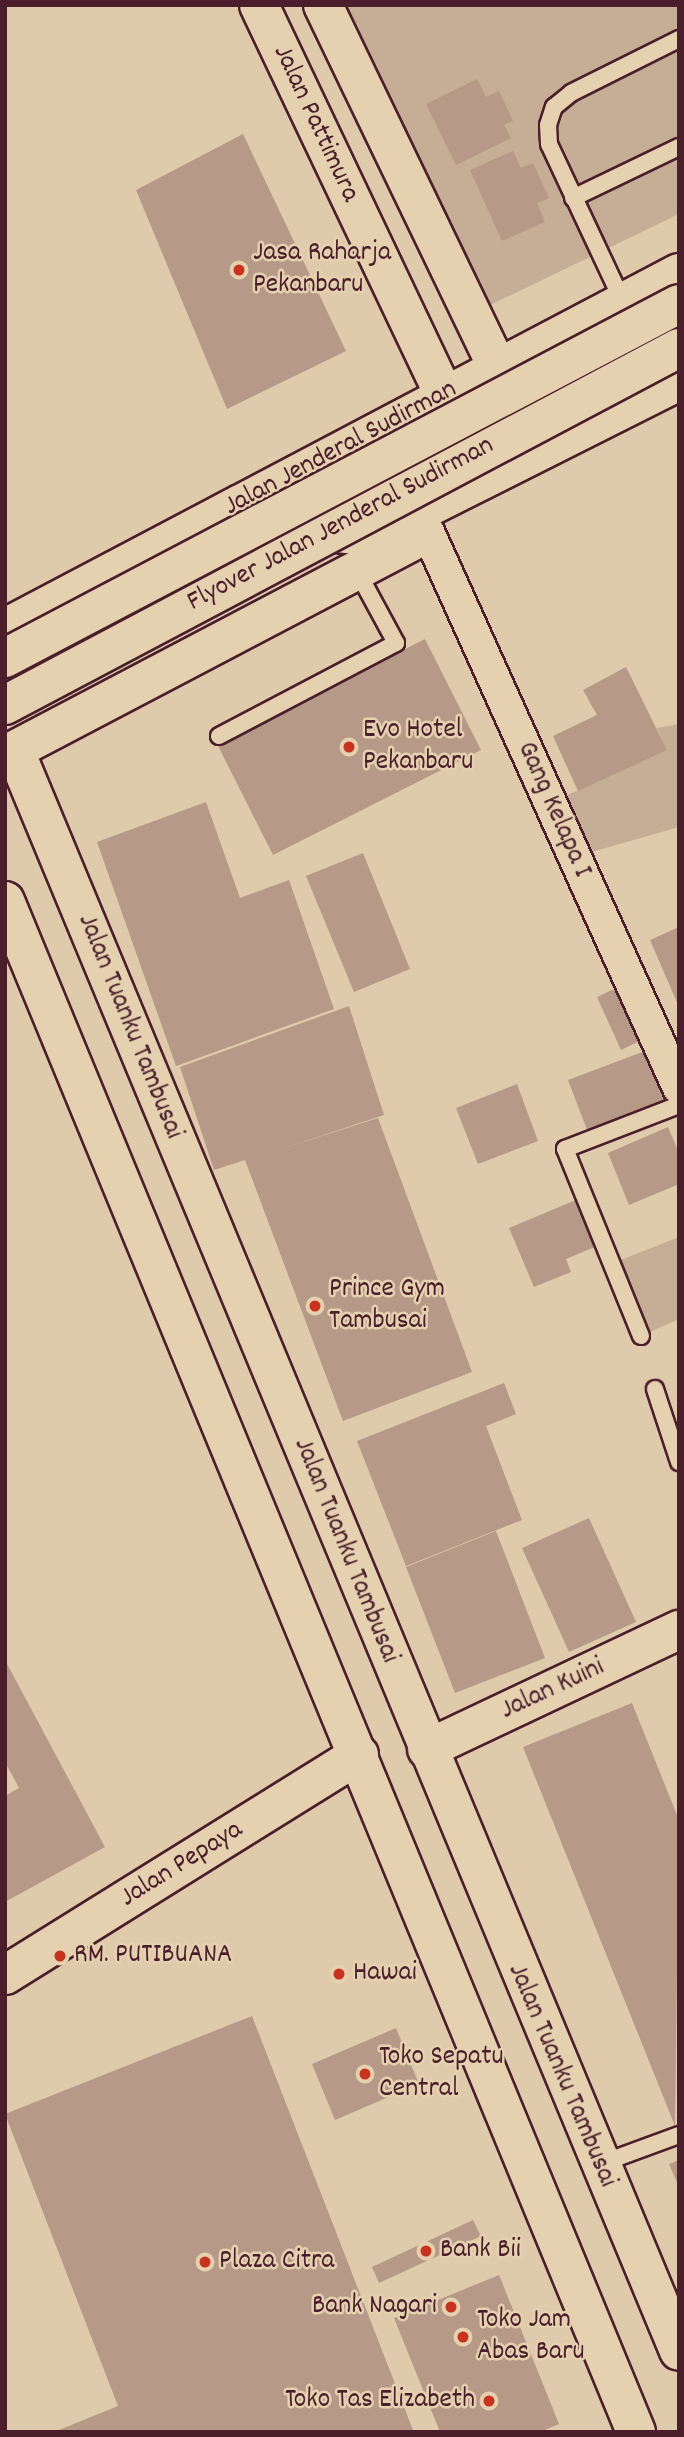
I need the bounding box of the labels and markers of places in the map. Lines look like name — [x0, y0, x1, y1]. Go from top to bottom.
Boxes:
place label: Jasa Raharja Pekanbaru — [253, 237, 391, 303]
marker: Jasa Raharja Pekanbaru — [231, 262, 247, 278]
place label: Evo Hotel Pekanbaru — [363, 714, 473, 780]
marker: Evo Hotel Pekanbaru — [341, 739, 357, 755]
place label: Prince Gym Tambusai — [329, 1273, 445, 1339]
marker: Prince Gym Tambusai — [307, 1298, 323, 1314]
place label: RM. PUTIBUANA — [74, 1939, 232, 1973]
marker: RM. PUTIBUANA — [52, 1948, 68, 1964]
place label: Hawai — [353, 1957, 417, 1991]
marker: Hawai — [331, 1966, 347, 1982]
place label: Toko Sepatu Central — [379, 2041, 504, 2107]
marker: Toko Sepatu Central — [357, 2066, 373, 2082]
place label: Bank Bii — [440, 2234, 521, 2268]
marker: Bank Bii — [418, 2243, 434, 2259]
place label: Plaza Citra — [219, 2245, 334, 2279]
marker: Plaza Citra — [197, 2254, 213, 2270]
place label: Bank Nagari — [312, 2290, 437, 2324]
marker: Bank Nagari — [443, 2299, 459, 2315]
place label: Toko Jam Abas Baru — [477, 2304, 585, 2370]
marker: Toko Jam Abas Baru — [455, 2329, 471, 2345]
place label: Toko Tas Elizabeth — [285, 2384, 475, 2418]
marker: Toko Tas Elizabeth — [481, 2393, 497, 2409]

